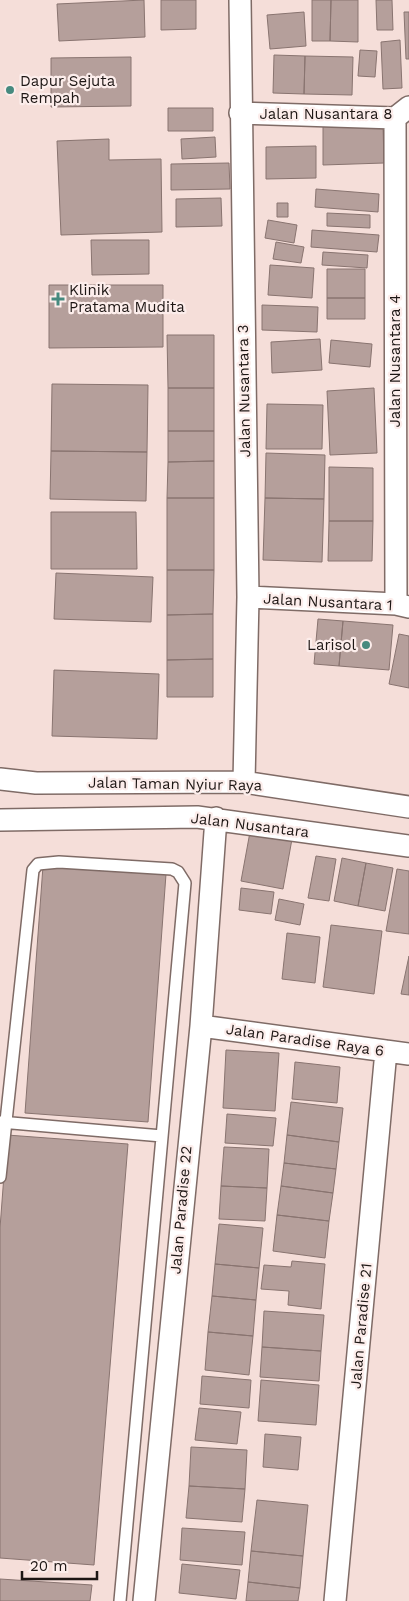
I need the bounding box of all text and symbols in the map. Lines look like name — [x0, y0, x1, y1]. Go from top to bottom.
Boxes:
place label: Dapur Sejuta Rempah — [20, 72, 116, 107]
marker: Dapur Sejuta Rempah — [4, 84, 16, 96]
street label: Jalan Nusantara 8 — [259, 105, 393, 123]
place label: Klinik Pratama Mudita — [69, 281, 185, 316]
marker: Klinik Pratama Mudita — [51, 292, 65, 306]
street label: Jalan Nusantara 4 — [386, 294, 404, 428]
street label: Jalan Nusantara 3 — [234, 325, 254, 457]
street label: Jalan Nusantara 1 — [263, 590, 393, 614]
place label: Larisol — [307, 636, 356, 654]
marker: Larisol — [360, 639, 372, 651]
street label: Jalan Taman Nyiur Raya — [88, 773, 263, 795]
street label: Jalan Nusantara — [190, 809, 311, 841]
street label: Jalan Paradise Raya 6 — [225, 1020, 385, 1060]
street label: Jalan Paradise 22 — [166, 1145, 196, 1275]
street label: Jalan Paradise 21 — [347, 1263, 375, 1389]
scale bar — [22, 1548, 98, 1580]
text: 20 m — [30, 1557, 68, 1575]

